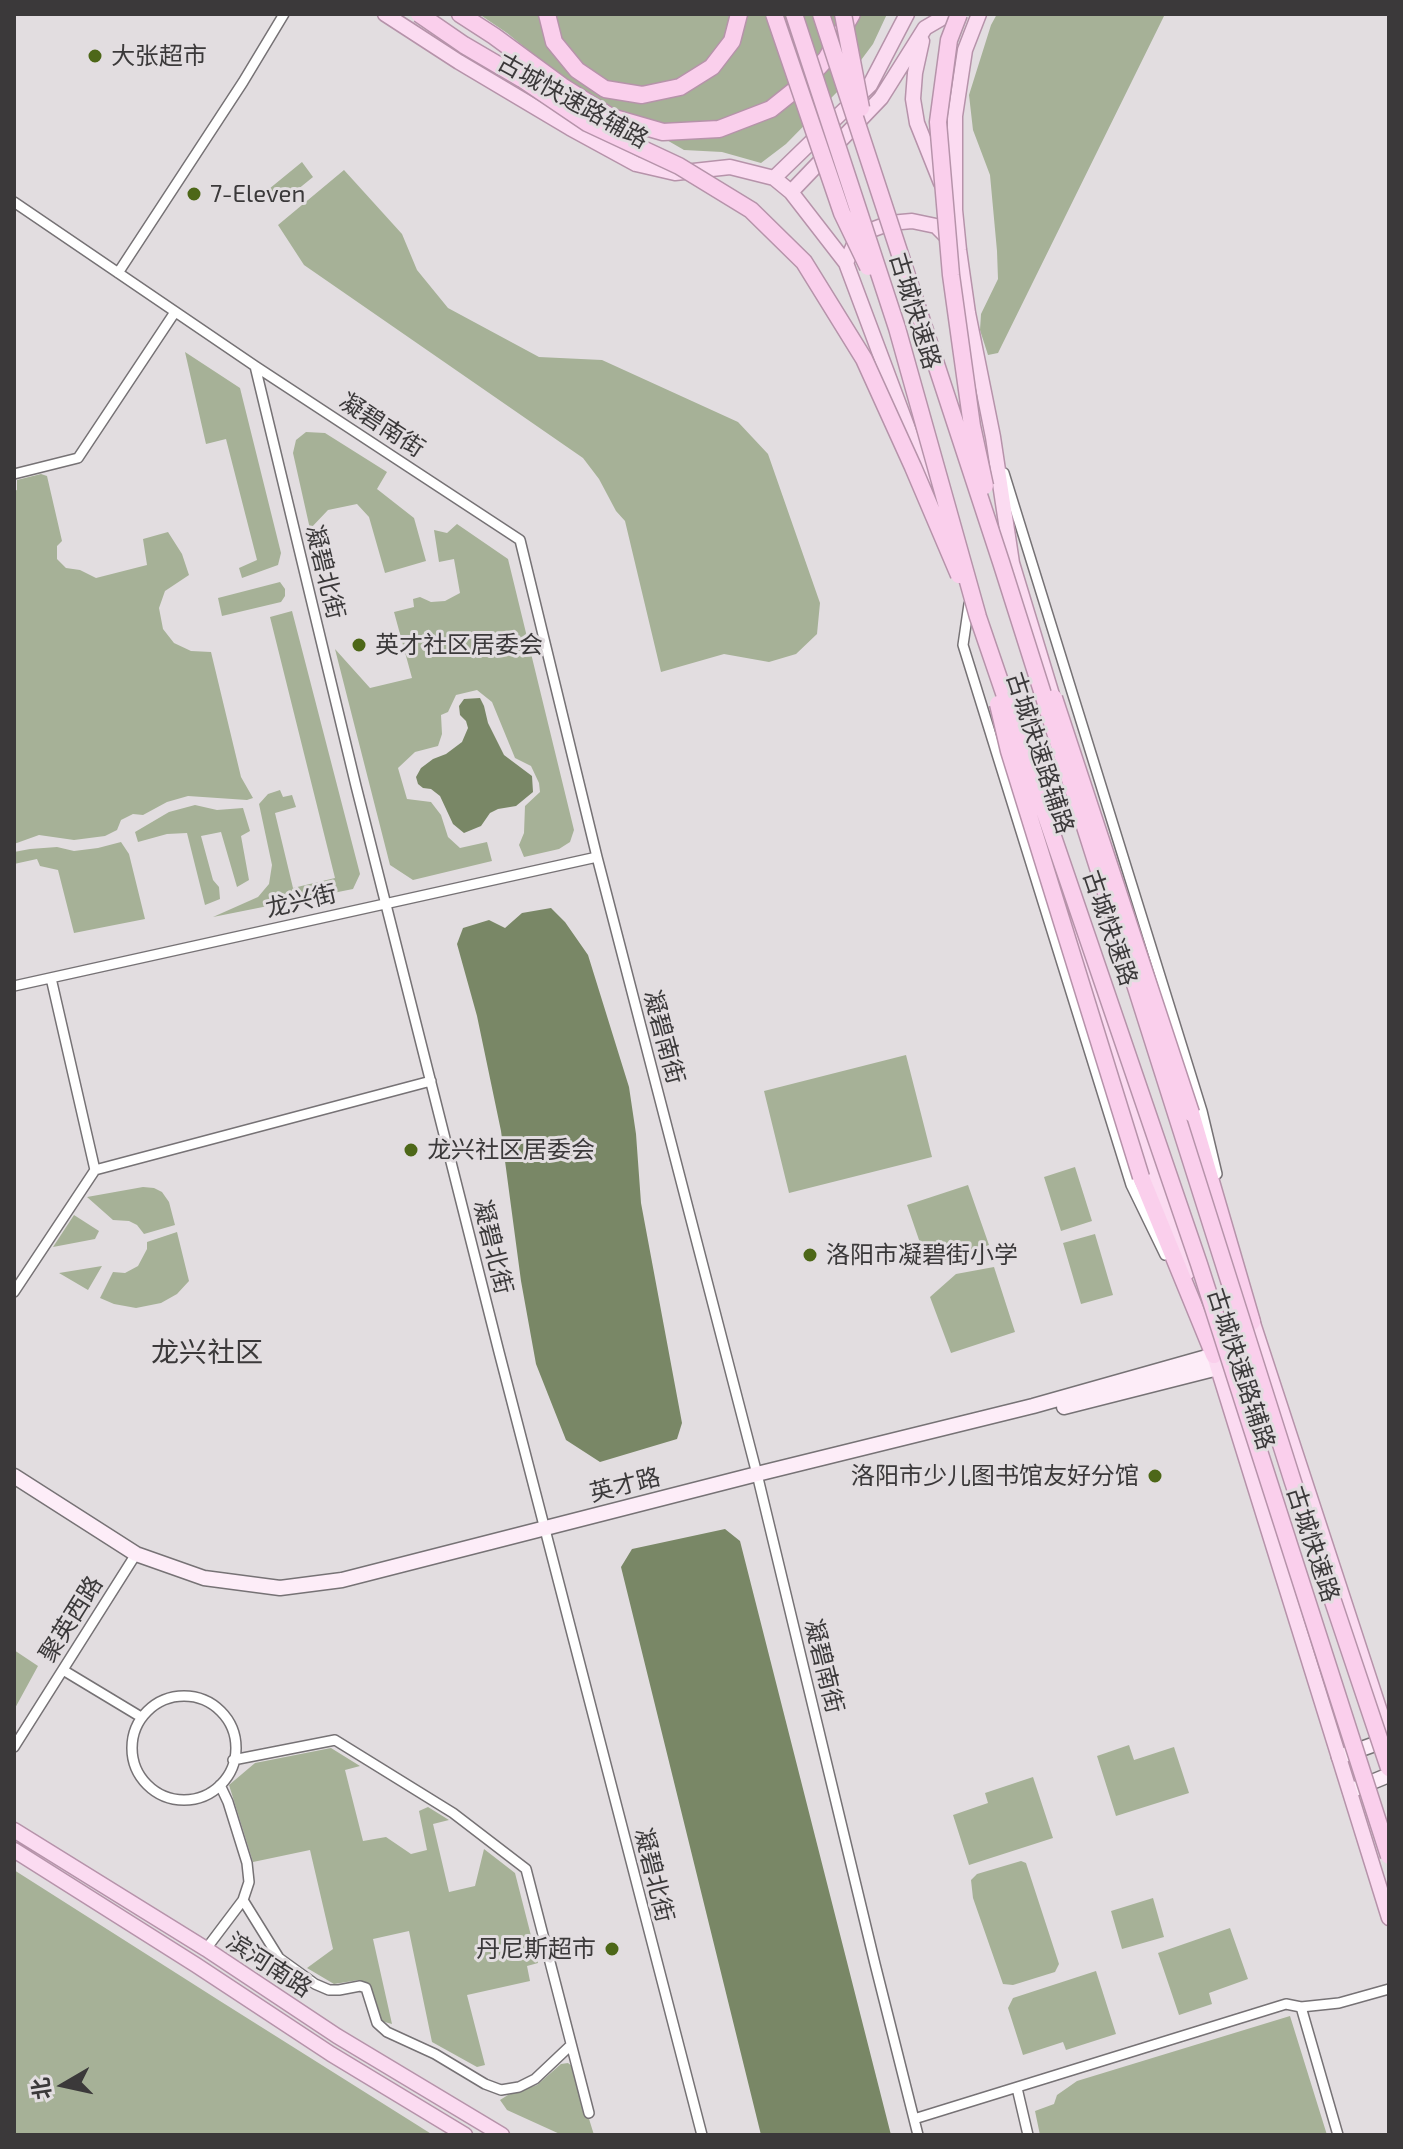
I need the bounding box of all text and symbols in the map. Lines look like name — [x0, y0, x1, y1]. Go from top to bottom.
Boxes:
place label: 大张超市 — [111, 42, 207, 70]
marker: 大张超市 — [86, 47, 104, 65]
street label: 古城快速路辅路 — [493, 48, 653, 154]
place label: 7-Eleven — [210, 180, 305, 208]
marker: 7-Eleven — [185, 185, 203, 203]
street label: 古城快速路 — [884, 249, 946, 373]
street label: 凝碧南街 — [334, 387, 430, 463]
street label: 凝碧北街 — [299, 522, 351, 622]
place label: 英才社区居委会 — [375, 631, 543, 659]
marker: 英才社区居委会 — [350, 636, 368, 654]
street label: 古城快速路辅路 — [1000, 669, 1080, 837]
street label: 古城快速路 — [1077, 867, 1143, 989]
street label: 龙兴街 — [263, 879, 339, 923]
street label: 凝碧南街 — [638, 987, 690, 1087]
place label: 龙兴社区居委会 — [427, 1136, 595, 1164]
marker: 龙兴社区居委会 — [402, 1141, 420, 1159]
street label: 凝碧北街 — [467, 1197, 519, 1297]
place label: 洛阳市凝碧街小学 — [826, 1241, 1018, 1269]
marker: 洛阳市凝碧街小学 — [801, 1246, 819, 1264]
street label: 古城快速路辅路 — [1201, 1285, 1281, 1453]
district label: 龙兴社区 — [151, 1336, 263, 1370]
street label: 英才路 — [587, 1462, 663, 1508]
place label: 洛阳市少儿图书馆友好分馆 — [851, 1462, 1139, 1490]
marker: 洛阳市少儿图书馆友好分馆 — [1146, 1467, 1164, 1485]
street label: 古城快速路 — [1281, 1482, 1345, 1606]
street label: 聚英西路 — [33, 1571, 109, 1667]
street label: 凝碧南街 — [798, 1616, 850, 1716]
street label: 凝碧北街 — [628, 1825, 680, 1925]
street label: 滨河南路 — [221, 1927, 317, 2003]
place label: 丹尼斯超市 — [476, 1935, 596, 1963]
marker: 丹尼斯超市 — [603, 1940, 621, 1958]
north arrow — [24, 2045, 104, 2125]
text: 北 — [26, 2076, 55, 2102]

